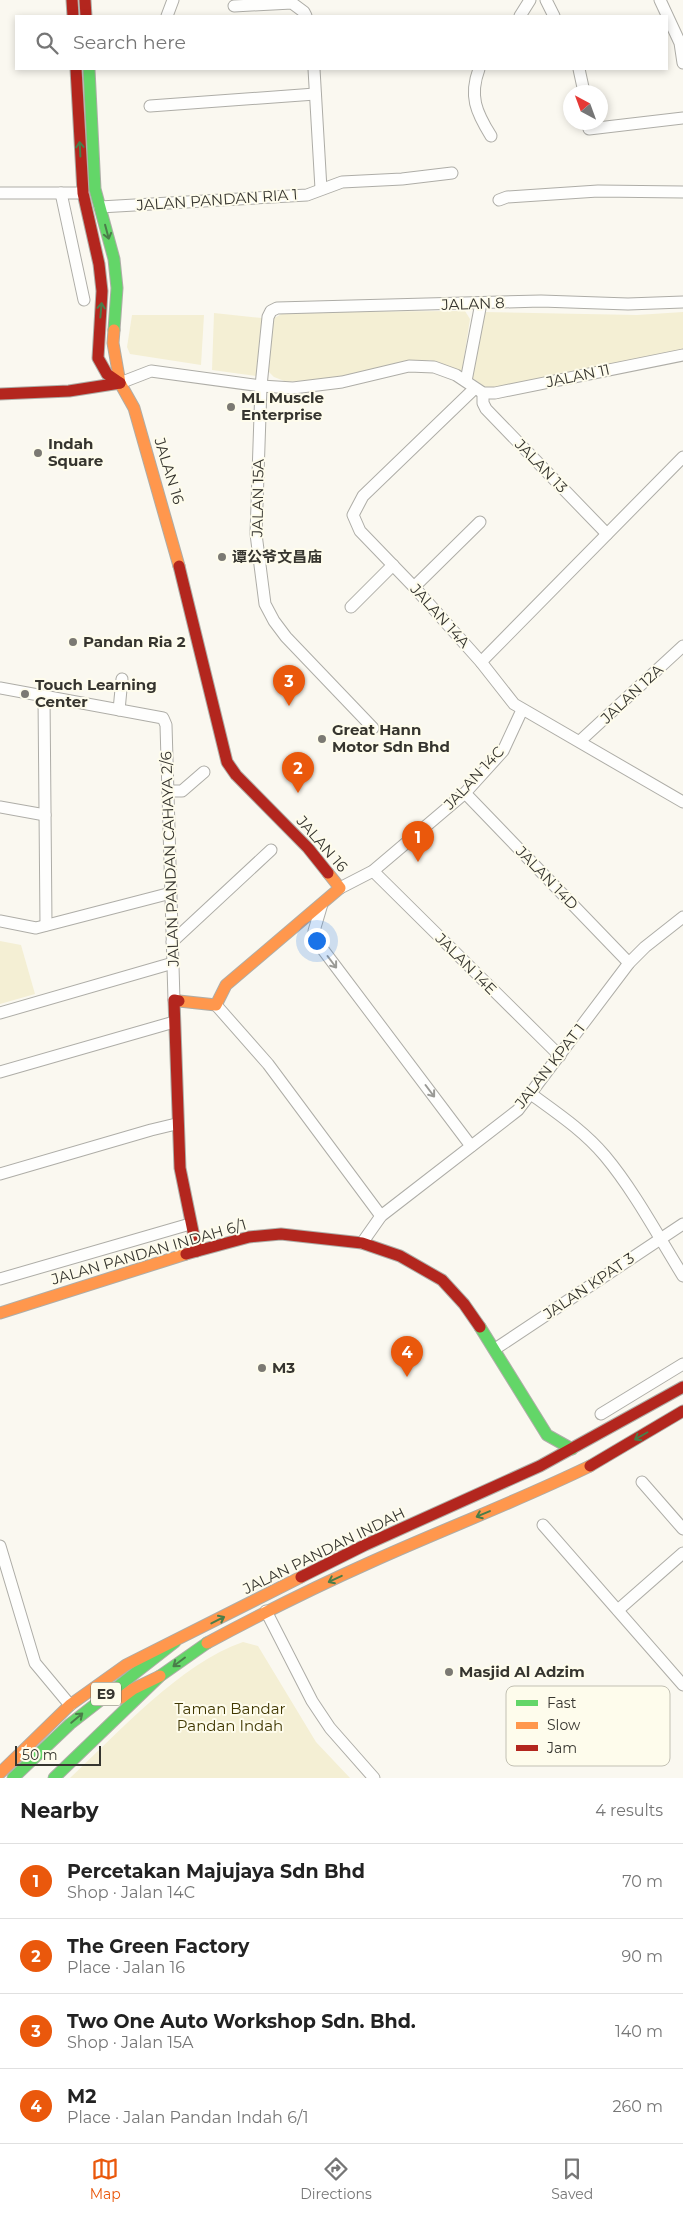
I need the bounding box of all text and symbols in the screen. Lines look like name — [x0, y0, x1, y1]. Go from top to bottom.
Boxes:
search box — [15, 15, 668, 70]
icon: search — [33, 29, 61, 57]
text: Search here — [73, 31, 186, 54]
north arrow — [563, 85, 608, 130]
one-way arrow — [76, 142, 85, 158]
street label: JALAN PANDAN RIA 1 — [135, 184, 298, 215]
one-way arrow — [103, 223, 112, 239]
street label: JALAN 8 — [440, 293, 505, 314]
one-way arrow — [96, 302, 106, 318]
street label: JALAN 11 — [543, 360, 611, 392]
place label: ML Muscle Enterprise — [241, 388, 324, 424]
marker: ML Muscle Enterprise — [225, 401, 237, 413]
place label: Indah Square — [48, 434, 103, 470]
street label: JALAN 16 — [150, 434, 189, 506]
street label: JALAN 13 — [510, 434, 572, 497]
marker: Indah Square — [32, 447, 44, 459]
street label: JALAN 15A — [247, 458, 268, 538]
place label: 谭公爷文昌庙 — [232, 547, 322, 566]
marker: 谭公爷文昌庙 — [216, 551, 228, 563]
street label: JALAN 14A — [406, 579, 474, 652]
place label: Pandan Ria 2 — [83, 632, 186, 651]
marker: Pandan Ria 2 — [67, 636, 79, 648]
street label: JALAN 12A — [596, 660, 667, 728]
pin: 3 — [273, 665, 305, 706]
place label: Touch Learning Center — [35, 675, 157, 711]
marker: Touch Learning Center — [19, 688, 31, 700]
place label: Great Hann Motor Sdn Bhd — [332, 720, 450, 756]
marker: Great Hann Motor Sdn Bhd — [316, 733, 328, 745]
street label: JALAN 14C — [439, 742, 508, 814]
street label: JALAN PANDAN CAHAYA 2/6 — [156, 751, 183, 968]
pin: 2 — [282, 752, 314, 793]
street label: JALAN 16 — [292, 811, 352, 876]
pin: 1 — [402, 821, 434, 862]
street label: JALAN 14D — [512, 841, 582, 914]
your location — [304, 928, 330, 954]
street label: JALAN 14E — [431, 928, 501, 998]
one-way arrow — [327, 955, 337, 969]
street label: JALAN KPAT 1 — [510, 1019, 589, 1113]
one-way arrow — [424, 1084, 435, 1097]
street label: JALAN PANDAN INDAH 6/1 — [48, 1215, 249, 1289]
street label: JALAN KPAT 3 — [539, 1248, 638, 1324]
pin: 4 — [391, 1336, 423, 1377]
place label: M3 — [272, 1358, 295, 1377]
marker: M3 — [256, 1362, 268, 1374]
one-way arrow — [634, 1431, 648, 1441]
street label: JALAN PANDAN INDAH — [239, 1503, 408, 1599]
one-way arrow — [476, 1511, 491, 1520]
one-way arrow — [328, 1575, 343, 1585]
one-way arrow — [210, 1615, 225, 1624]
one-way arrow — [172, 1657, 186, 1667]
place label: Masjid Al Adzim — [459, 1662, 585, 1681]
marker: Masjid Al Adzim — [443, 1666, 455, 1678]
road number: E9 — [91, 1682, 121, 1706]
legend — [506, 1686, 670, 1766]
text: Fast — [547, 1694, 577, 1712]
park label: Taman Bandar Pandan Indah — [174, 1699, 286, 1735]
one-way arrow — [70, 1712, 83, 1723]
text: Slow — [547, 1716, 581, 1734]
text: Jam — [546, 1739, 577, 1757]
scale bar — [15, 1743, 101, 1766]
text: 50 m — [22, 1746, 58, 1764]
text: Nearby — [20, 1798, 99, 1823]
text: 4 results — [595, 1801, 663, 1820]
text: Percetakan Majujaya Sdn Bhd — [67, 1860, 365, 1883]
text: 1 — [33, 1872, 39, 1891]
text: 70 m — [622, 1872, 663, 1891]
text: Shop · Jalan 14C — [67, 1883, 195, 1902]
text: The Green Factory — [67, 1935, 249, 1958]
text: 2 — [31, 1947, 41, 1966]
text: 90 m — [621, 1947, 663, 1966]
text: Place · Jalan 16 — [67, 1958, 185, 1977]
text: Two One Auto Workshop Sdn. Bhd. — [67, 2010, 416, 2033]
text: 3 — [31, 2022, 41, 2041]
text: 140 m — [615, 2022, 663, 2041]
text: Shop · Jalan 15A — [67, 2033, 193, 2052]
text: M2 — [67, 2085, 96, 2108]
text: 4 — [30, 2097, 42, 2116]
text: 260 m — [612, 2097, 663, 2116]
text: Place · Jalan Pandan Indah 6/1 — [67, 2108, 309, 2127]
tab: Map — [90, 2155, 121, 2203]
tab: Directions — [300, 2155, 372, 2203]
tab: Saved — [551, 2155, 593, 2203]

